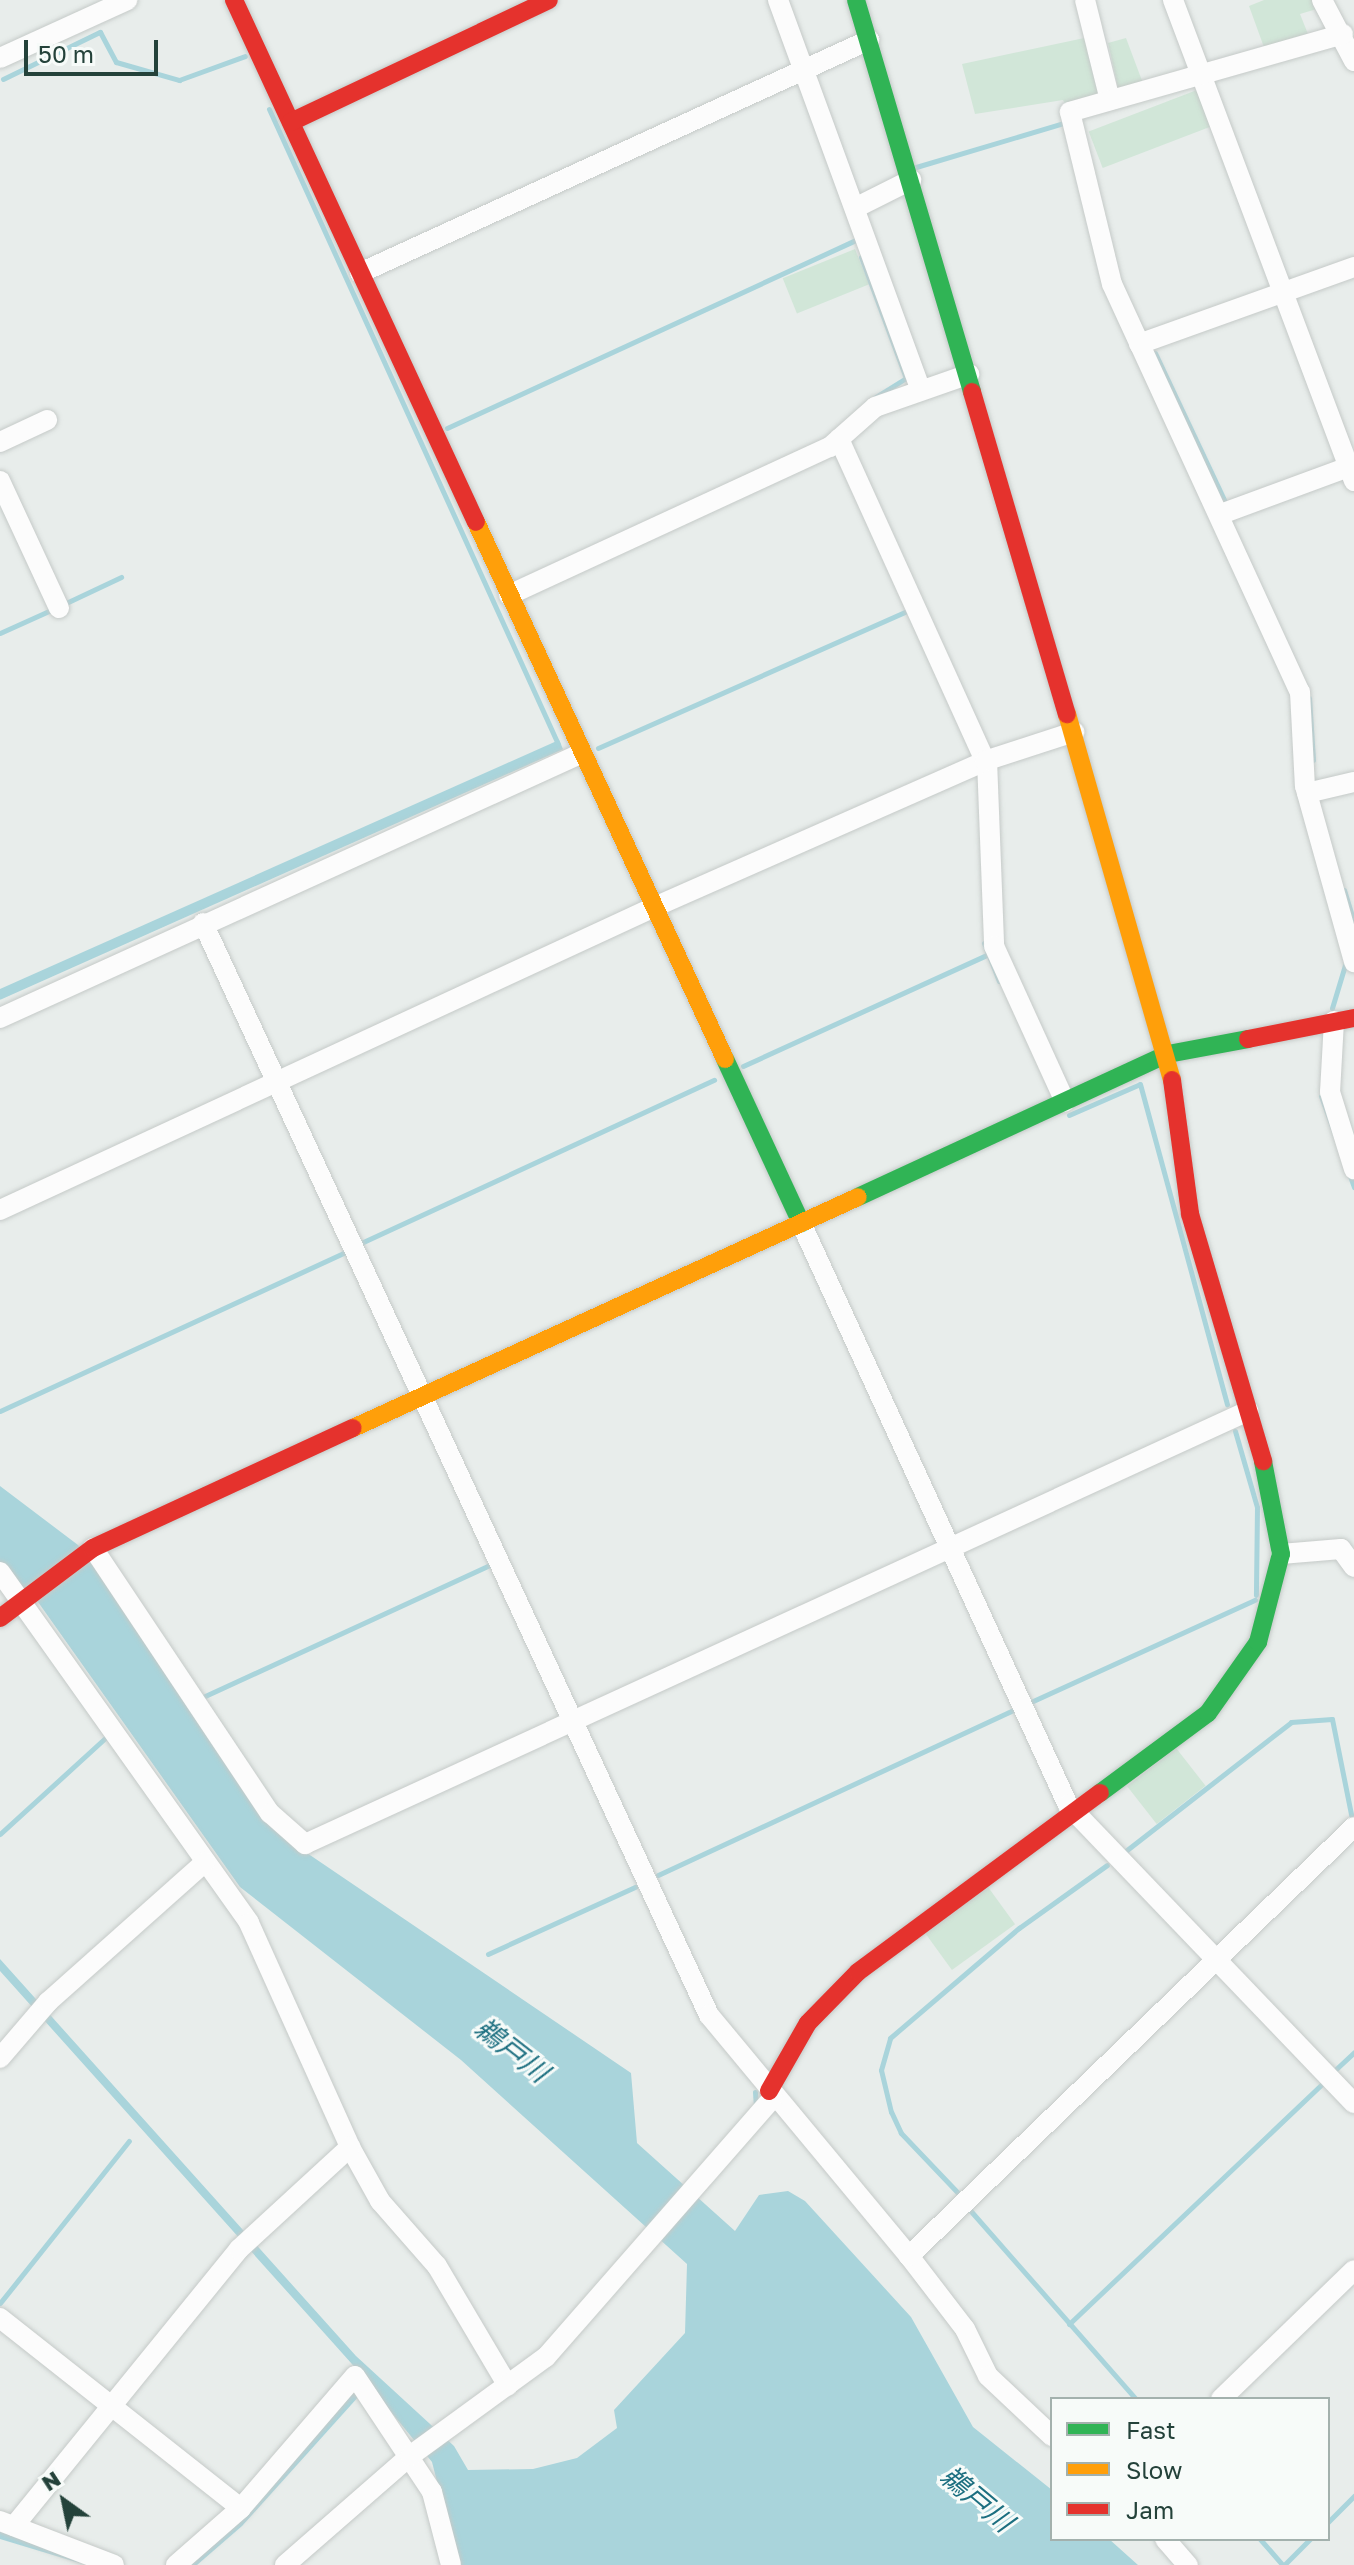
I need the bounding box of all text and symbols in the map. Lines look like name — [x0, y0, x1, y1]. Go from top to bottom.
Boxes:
scale bar — [28, 24, 162, 74]
text: 50 m — [38, 39, 94, 68]
water label: 鵜戸川 — [469, 2011, 555, 2089]
legend — [1050, 2397, 1330, 2541]
text: Fast — [1126, 2415, 1176, 2444]
text: Slow — [1126, 2455, 1182, 2484]
water label: 鵜戸川 — [934, 2459, 1020, 2539]
north arrow — [24, 2461, 104, 2541]
text: N — [36, 2465, 65, 2496]
text: Jam — [1126, 2495, 1174, 2524]

